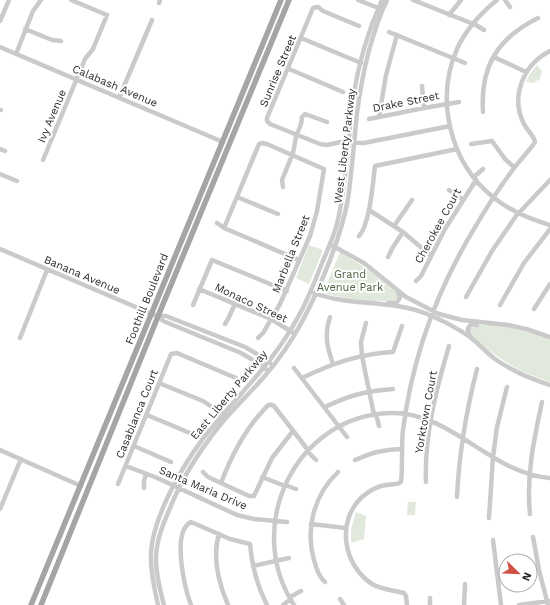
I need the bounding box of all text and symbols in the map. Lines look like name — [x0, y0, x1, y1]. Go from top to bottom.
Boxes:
street label: Sunrise Street — [257, 33, 299, 109]
street label: Calabash Avenue — [70, 62, 160, 110]
street label: Ivy Avenue — [35, 87, 69, 145]
street label: West Liberty Parkway — [331, 87, 359, 204]
street label: Drake Street — [372, 89, 441, 115]
street label: Cherokee Court — [412, 186, 464, 266]
street label: Marbella Street — [269, 213, 313, 295]
street label: Foothill Boulevard — [123, 252, 171, 346]
street label: Banana Avenue — [42, 253, 122, 297]
park label: Grand Avenue Park — [317, 268, 383, 294]
street label: Monaco Street — [213, 281, 290, 326]
street label: East Liberty Parkway — [188, 348, 270, 442]
street label: Casablanca Court — [113, 367, 161, 460]
street label: Yorktown Court — [412, 369, 440, 454]
street label: Santa Maria Drive — [157, 464, 249, 512]
north arrow — [498, 553, 538, 593]
text: N — [519, 570, 534, 583]

